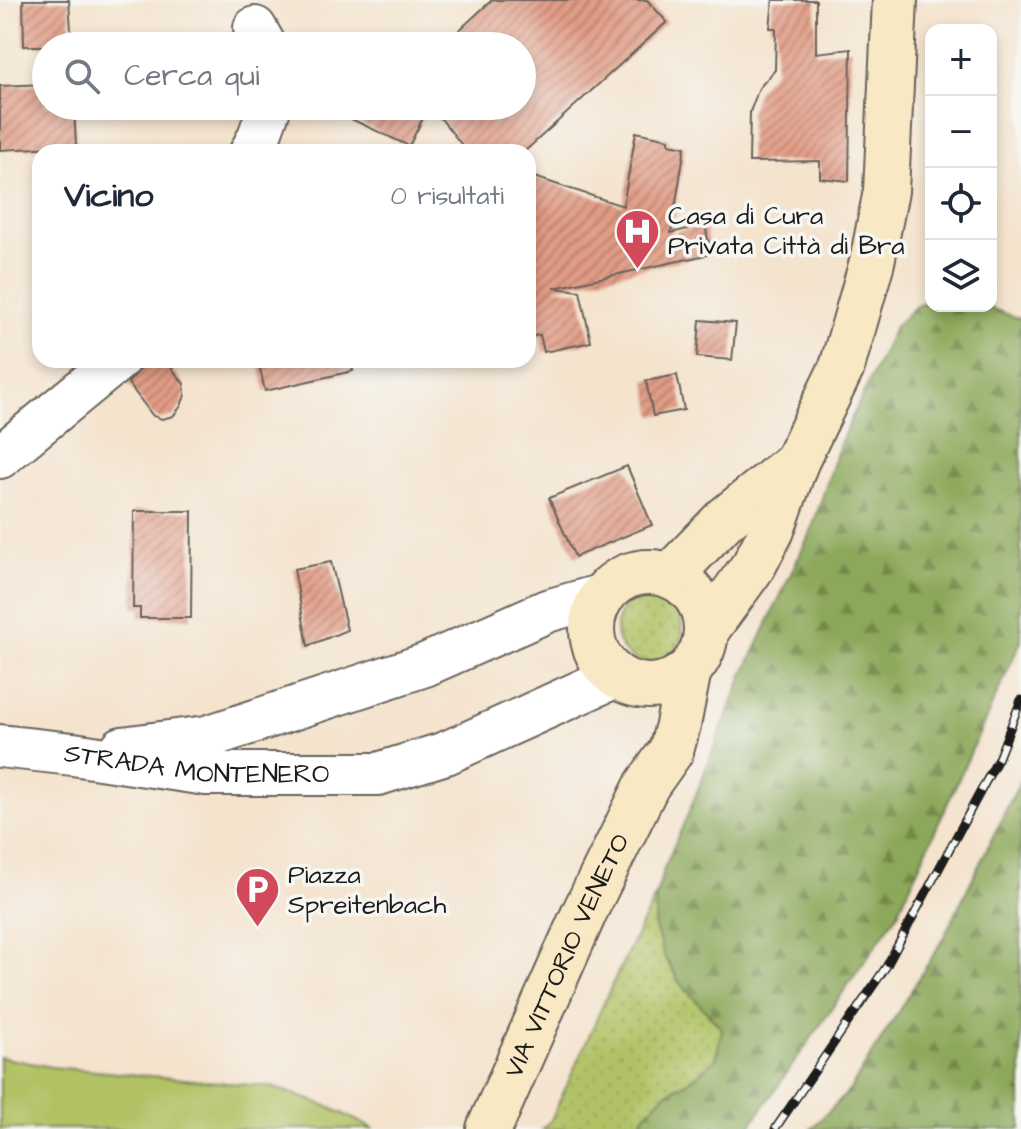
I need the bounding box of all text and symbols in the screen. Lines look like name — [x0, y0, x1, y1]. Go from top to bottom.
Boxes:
map controls — [925, 24, 997, 312]
button: + — [925, 24, 997, 96]
search box — [32, 32, 536, 120]
icon: search — [60, 54, 104, 98]
text: Cerca qui — [124, 55, 259, 97]
button: − — [925, 96, 997, 168]
button: locate — [925, 168, 997, 240]
text: Vicino — [64, 172, 153, 220]
text: 0 risultati — [390, 178, 504, 214]
place label: Casa di Cura Privata Città di Bra — [668, 198, 904, 264]
hospital icon: Casa di Cura Privata Città di Bra — [613, 207, 661, 270]
button: layers — [925, 240, 997, 312]
street label: STRADA MONTENERO — [62, 735, 329, 793]
street label: VIA VITTORIO VENETO — [496, 828, 638, 1084]
place label: Piazza Spreitenbach — [288, 857, 446, 923]
parking icon: Piazza Spreitenbach — [233, 866, 281, 929]

